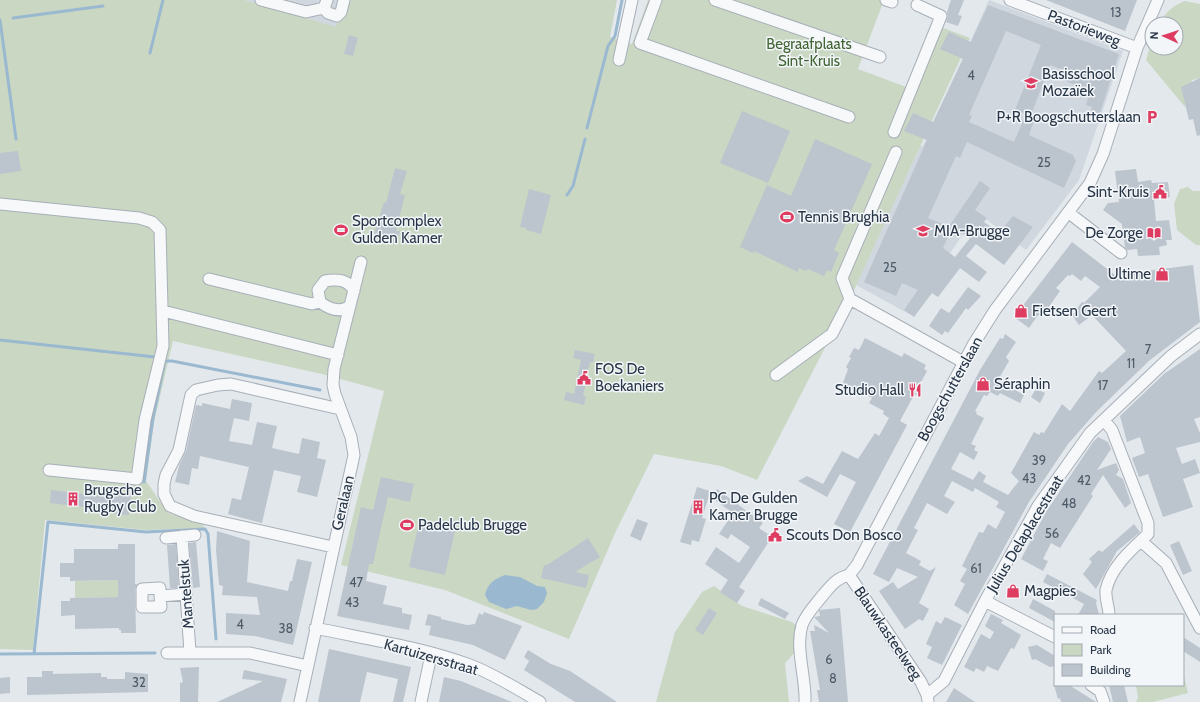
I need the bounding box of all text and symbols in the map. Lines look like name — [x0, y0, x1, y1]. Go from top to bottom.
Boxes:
house number: 13 — [1110, 4, 1122, 20]
street label: Pastorieweg — [1045, 6, 1123, 50]
north arrow — [1144, 16, 1184, 56]
text: N — [1147, 31, 1161, 40]
park label: Begraafplaats Sint-Kruis — [766, 35, 852, 70]
place label: Basisschool Mozaïek — [1042, 65, 1115, 100]
house number: 4 — [967, 67, 975, 83]
school or university icon: Basisschool Mozaïek — [1023, 75, 1039, 91]
place label: P+R Boogschutterslaan — [996, 108, 1141, 126]
parking icon: P+R Boogschutterslaan — [1144, 109, 1160, 125]
house number: 25 — [1037, 154, 1051, 170]
place label: Sint-Kruis — [1087, 183, 1149, 201]
public building icon: Sint-Kruis — [1152, 184, 1168, 200]
place label: Tennis Brughia — [798, 208, 890, 226]
sports icon: Tennis Brughia — [779, 209, 795, 225]
place label: Sportcomplex Gulden Kamer — [352, 212, 443, 247]
sports icon: Sportcomplex Gulden Kamer — [333, 222, 349, 238]
place label: MIA-Brugge — [934, 222, 1010, 240]
school or university icon: MIA-Brugge — [915, 223, 931, 239]
place label: De Zorge — [1085, 224, 1143, 242]
library icon: De Zorge — [1146, 225, 1162, 241]
house number: 25 — [883, 259, 897, 275]
place label: Ultime — [1108, 265, 1151, 283]
shop icon: Ultime — [1154, 266, 1170, 282]
place label: Fietsen Geert — [1032, 302, 1116, 320]
shop icon: Fietsen Geert — [1013, 303, 1029, 319]
street label: Boogschutterslaan — [914, 333, 986, 445]
house number: 7 — [1145, 341, 1152, 357]
house number: 11 — [1127, 355, 1135, 371]
place label: FOS De Boekaniers — [595, 360, 664, 395]
public building icon: FOS De Boekaniers — [576, 370, 592, 386]
place label: Séraphin — [994, 375, 1050, 393]
shop icon: Séraphin — [975, 376, 991, 392]
house number: 17 — [1098, 377, 1109, 393]
place label: Studio Hall — [835, 381, 904, 399]
restaurant icon: Studio Hall — [907, 382, 923, 398]
house number: 39 — [1032, 452, 1046, 468]
house number: 43 — [1022, 470, 1036, 486]
street label: Julius Delaplacestraat — [982, 472, 1067, 597]
house number: 42 — [1077, 472, 1091, 488]
street label: Geralaan — [328, 474, 358, 532]
place label: Brugsche Rugby Club — [84, 481, 156, 516]
place label: PC De Gulden Kamer Brugge — [709, 489, 798, 524]
building icon: Brugsche Rugby Club — [65, 491, 81, 507]
house number: 48 — [1061, 495, 1077, 511]
building icon: PC De Gulden Kamer Brugge — [690, 499, 706, 515]
place label: Padelclub Brugge — [418, 516, 527, 534]
sports icon: Padelclub Brugge — [399, 517, 415, 533]
house number: 56 — [1045, 525, 1059, 541]
place label: Scouts Don Bosco — [786, 526, 901, 544]
public building icon: Scouts Don Bosco — [767, 527, 783, 543]
street label: Mantelstuk — [175, 558, 197, 629]
house number: 61 — [970, 560, 982, 576]
house number: 47 — [349, 574, 363, 590]
place label: Magpies — [1024, 582, 1076, 600]
street label: Blauwkasteelweg — [850, 583, 926, 683]
shop icon: Magpies — [1005, 583, 1021, 599]
house number: 43 — [345, 594, 359, 610]
legend — [1054, 614, 1184, 686]
house number: 4 — [236, 616, 244, 632]
house number: 38 — [279, 620, 294, 636]
text: Road — [1090, 622, 1116, 637]
street label: Kartuizersstraat — [382, 635, 480, 679]
text: Park — [1090, 642, 1112, 657]
house number: 6 — [825, 651, 833, 667]
text: Building — [1090, 662, 1132, 677]
house number: 8 — [829, 670, 837, 686]
house number: 32 — [132, 674, 146, 690]

